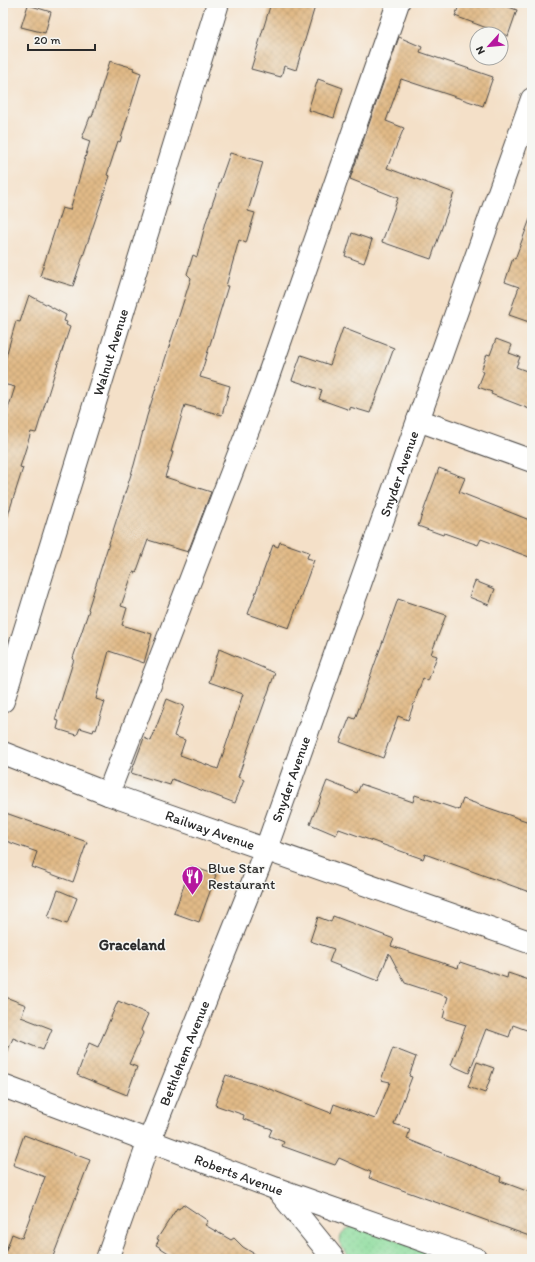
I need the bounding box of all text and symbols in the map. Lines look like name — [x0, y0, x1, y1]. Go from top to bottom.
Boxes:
scale bar — [28, 26, 95, 52]
north arrow — [469, 26, 509, 66]
text: 20 m — [34, 33, 61, 47]
text: N — [473, 44, 488, 57]
street label: Walnut Avenue — [90, 306, 132, 398]
street label: Snyder Avenue — [377, 428, 423, 519]
street label: Snyder Avenue — [268, 734, 314, 824]
street label: Railway Avenue — [163, 807, 257, 854]
place label: Blue Star Restaurant — [208, 860, 275, 893]
restaurant icon: Blue Star Restaurant — [179, 863, 205, 896]
district label: Graceland — [99, 936, 166, 954]
street label: Bethlehem Avenue — [156, 998, 214, 1108]
street label: Roberts Avenue — [192, 1151, 286, 1200]

